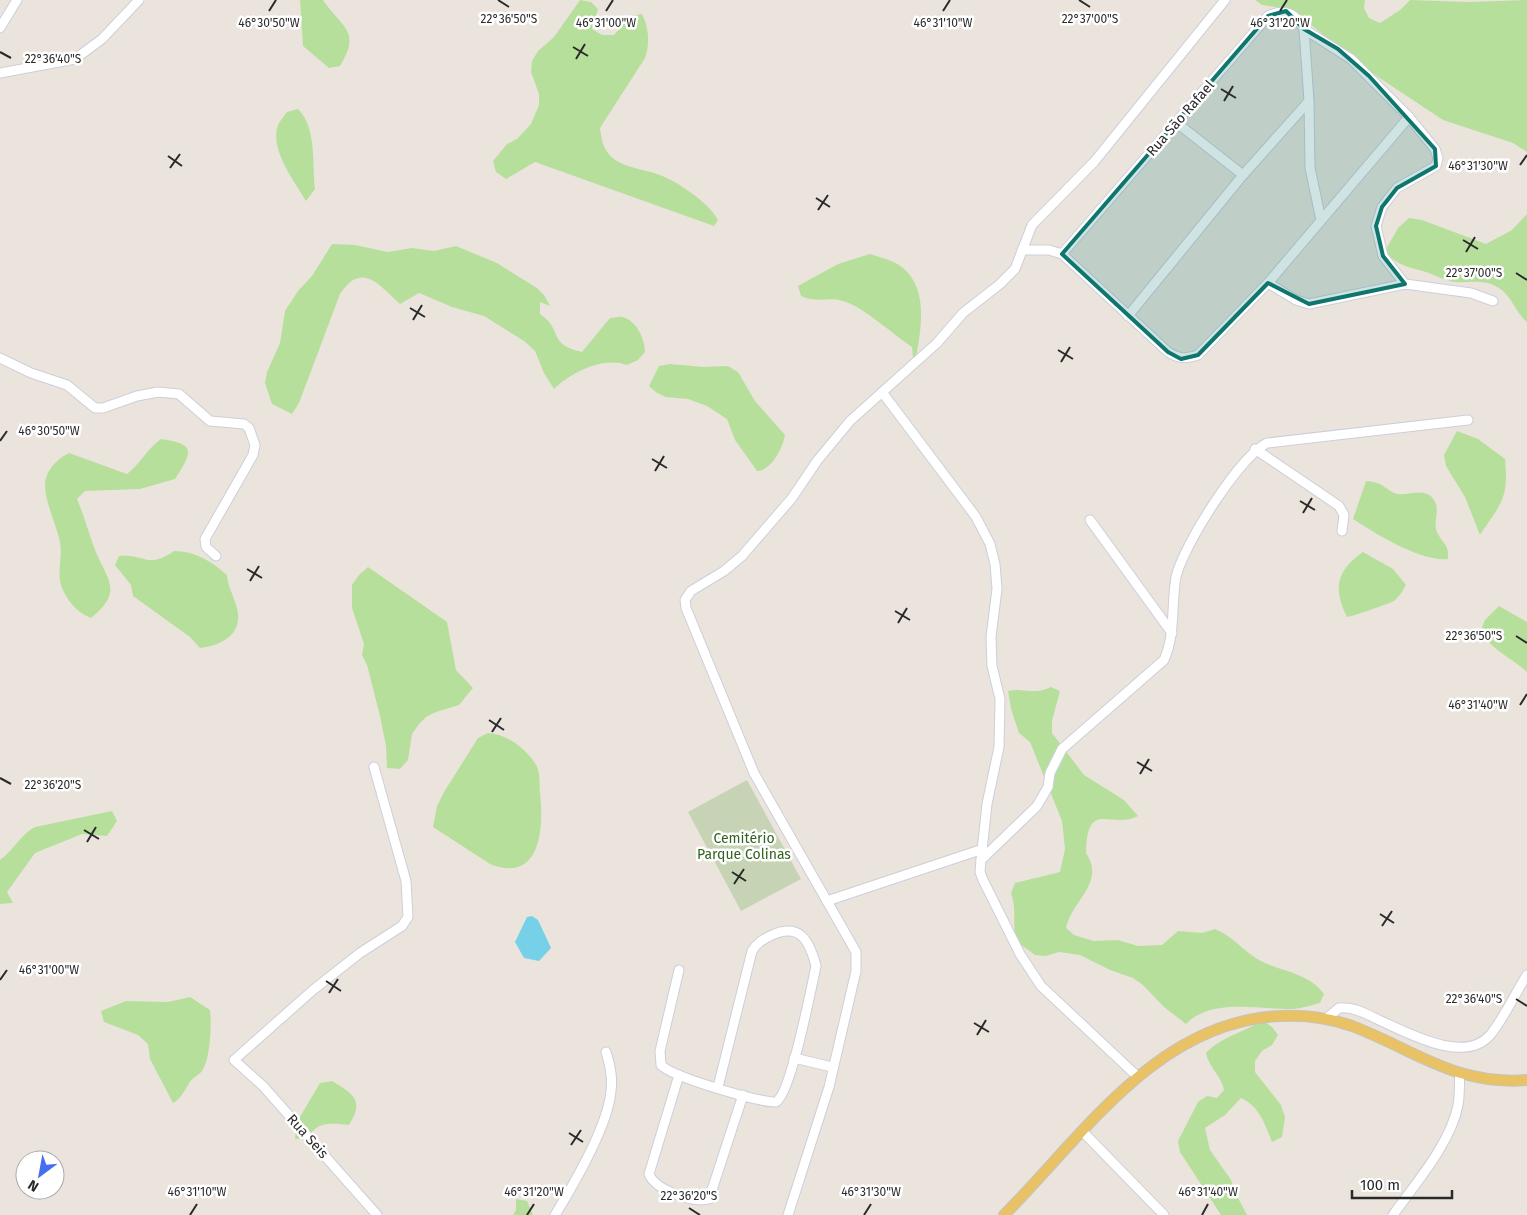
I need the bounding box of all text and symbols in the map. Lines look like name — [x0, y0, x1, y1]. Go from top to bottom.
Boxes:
text: 22°36'50"S — [481, 12, 538, 26]
text: 22°37'00"S — [1062, 12, 1119, 26]
text: 46°30'50"W — [238, 16, 300, 30]
text: 46°31'00"W — [576, 16, 636, 30]
text: 46°31'10"W — [914, 16, 973, 30]
text: 46°31'20"W — [1250, 16, 1310, 30]
text: 22°36'40"S — [25, 52, 82, 66]
street label: Rua São Rafael — [1143, 77, 1218, 160]
text: 46°31'30"W — [1448, 159, 1508, 173]
text: 22°37'00"S — [1446, 266, 1503, 280]
text: 46°30'50"W — [18, 424, 80, 438]
text: 22°36'50"S — [1446, 629, 1503, 643]
text: 46°31'40"W — [1448, 698, 1508, 712]
text: 22°36'20"S — [25, 778, 82, 792]
park label: Cemitério Parque Colinas — [697, 830, 791, 863]
text: 46°31'00"W — [19, 963, 79, 977]
text: 22°36'40"S — [1446, 992, 1503, 1006]
street label: Rua Seis — [283, 1111, 332, 1162]
north arrow — [15, 1150, 65, 1200]
scale bar — [1352, 1168, 1452, 1200]
text: N — [25, 1176, 42, 1195]
text: 100 m — [1360, 1176, 1400, 1194]
text: 46°31'10"W — [168, 1185, 227, 1199]
text: 46°31'20"W — [504, 1185, 564, 1199]
text: 46°31'30"W — [841, 1185, 901, 1199]
text: 46°31'40"W — [1178, 1185, 1238, 1199]
text: 22°36'20"S — [661, 1189, 718, 1203]

